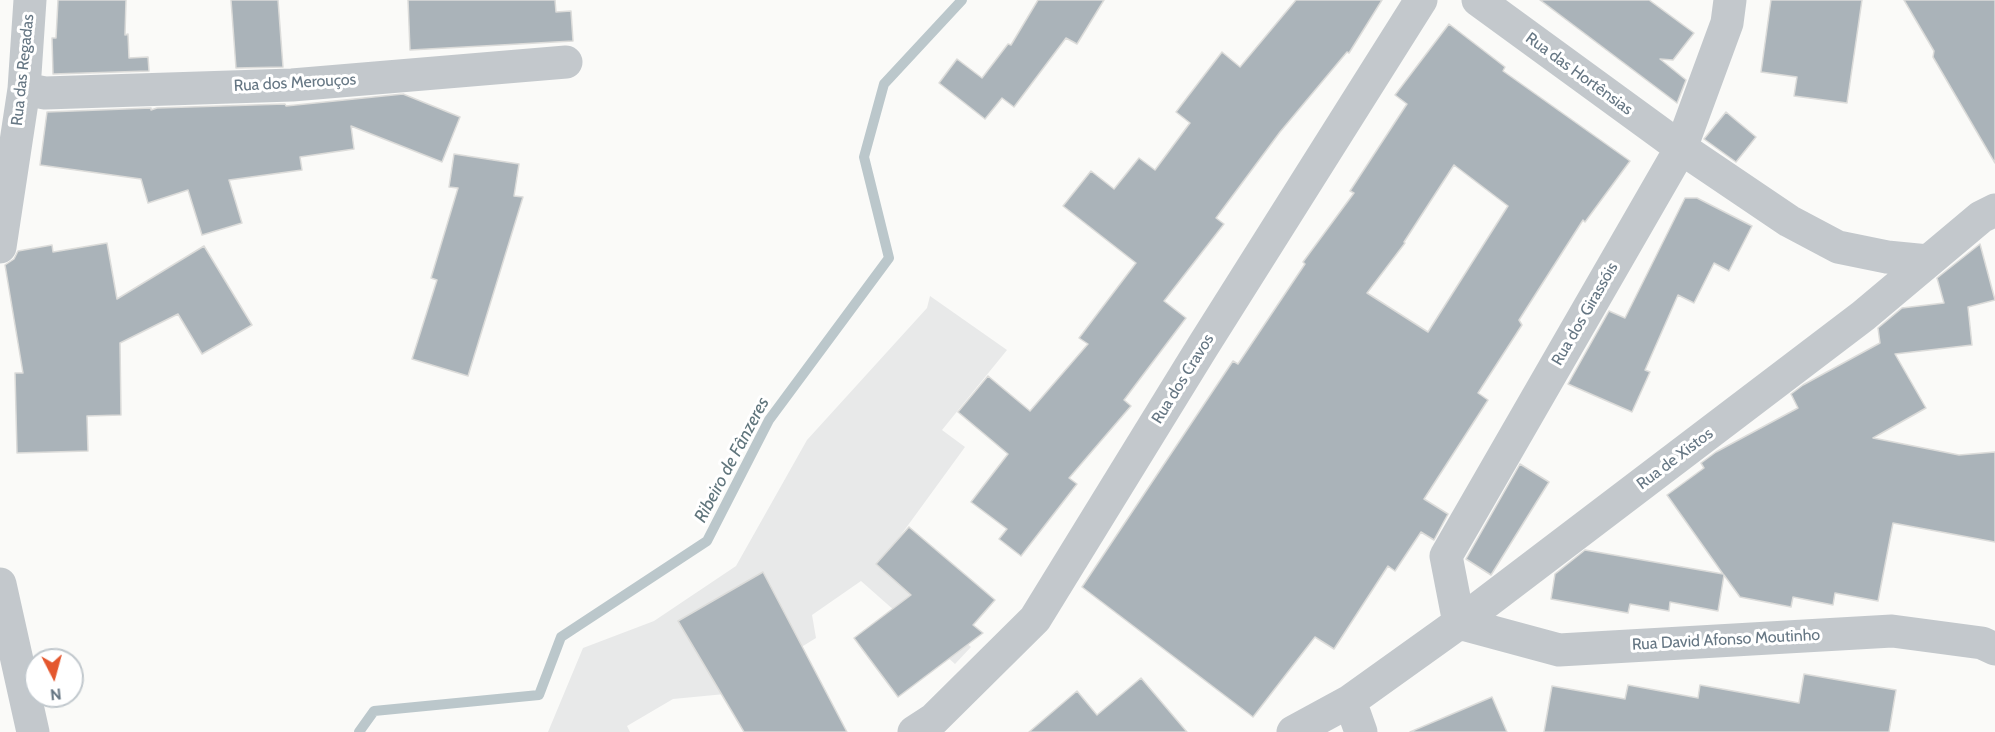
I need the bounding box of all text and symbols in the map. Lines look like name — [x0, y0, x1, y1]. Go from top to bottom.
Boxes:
street label: Rua das Regadas — [8, 13, 38, 127]
street label: Rua das Hortênsias — [1522, 29, 1636, 119]
street label: Rua dos Merouços — [233, 70, 357, 96]
street label: Rua dos Girassóis — [1548, 259, 1622, 369]
street label: Rua dos Cravos — [1148, 331, 1218, 427]
water label: Ribeiro de Fânzeres — [690, 394, 774, 526]
street label: Rua de Xistos — [1633, 424, 1717, 494]
street label: Rua David Afonso Moutinho — [1631, 625, 1821, 655]
north arrow — [24, 648, 84, 708]
text: N — [49, 684, 62, 704]

